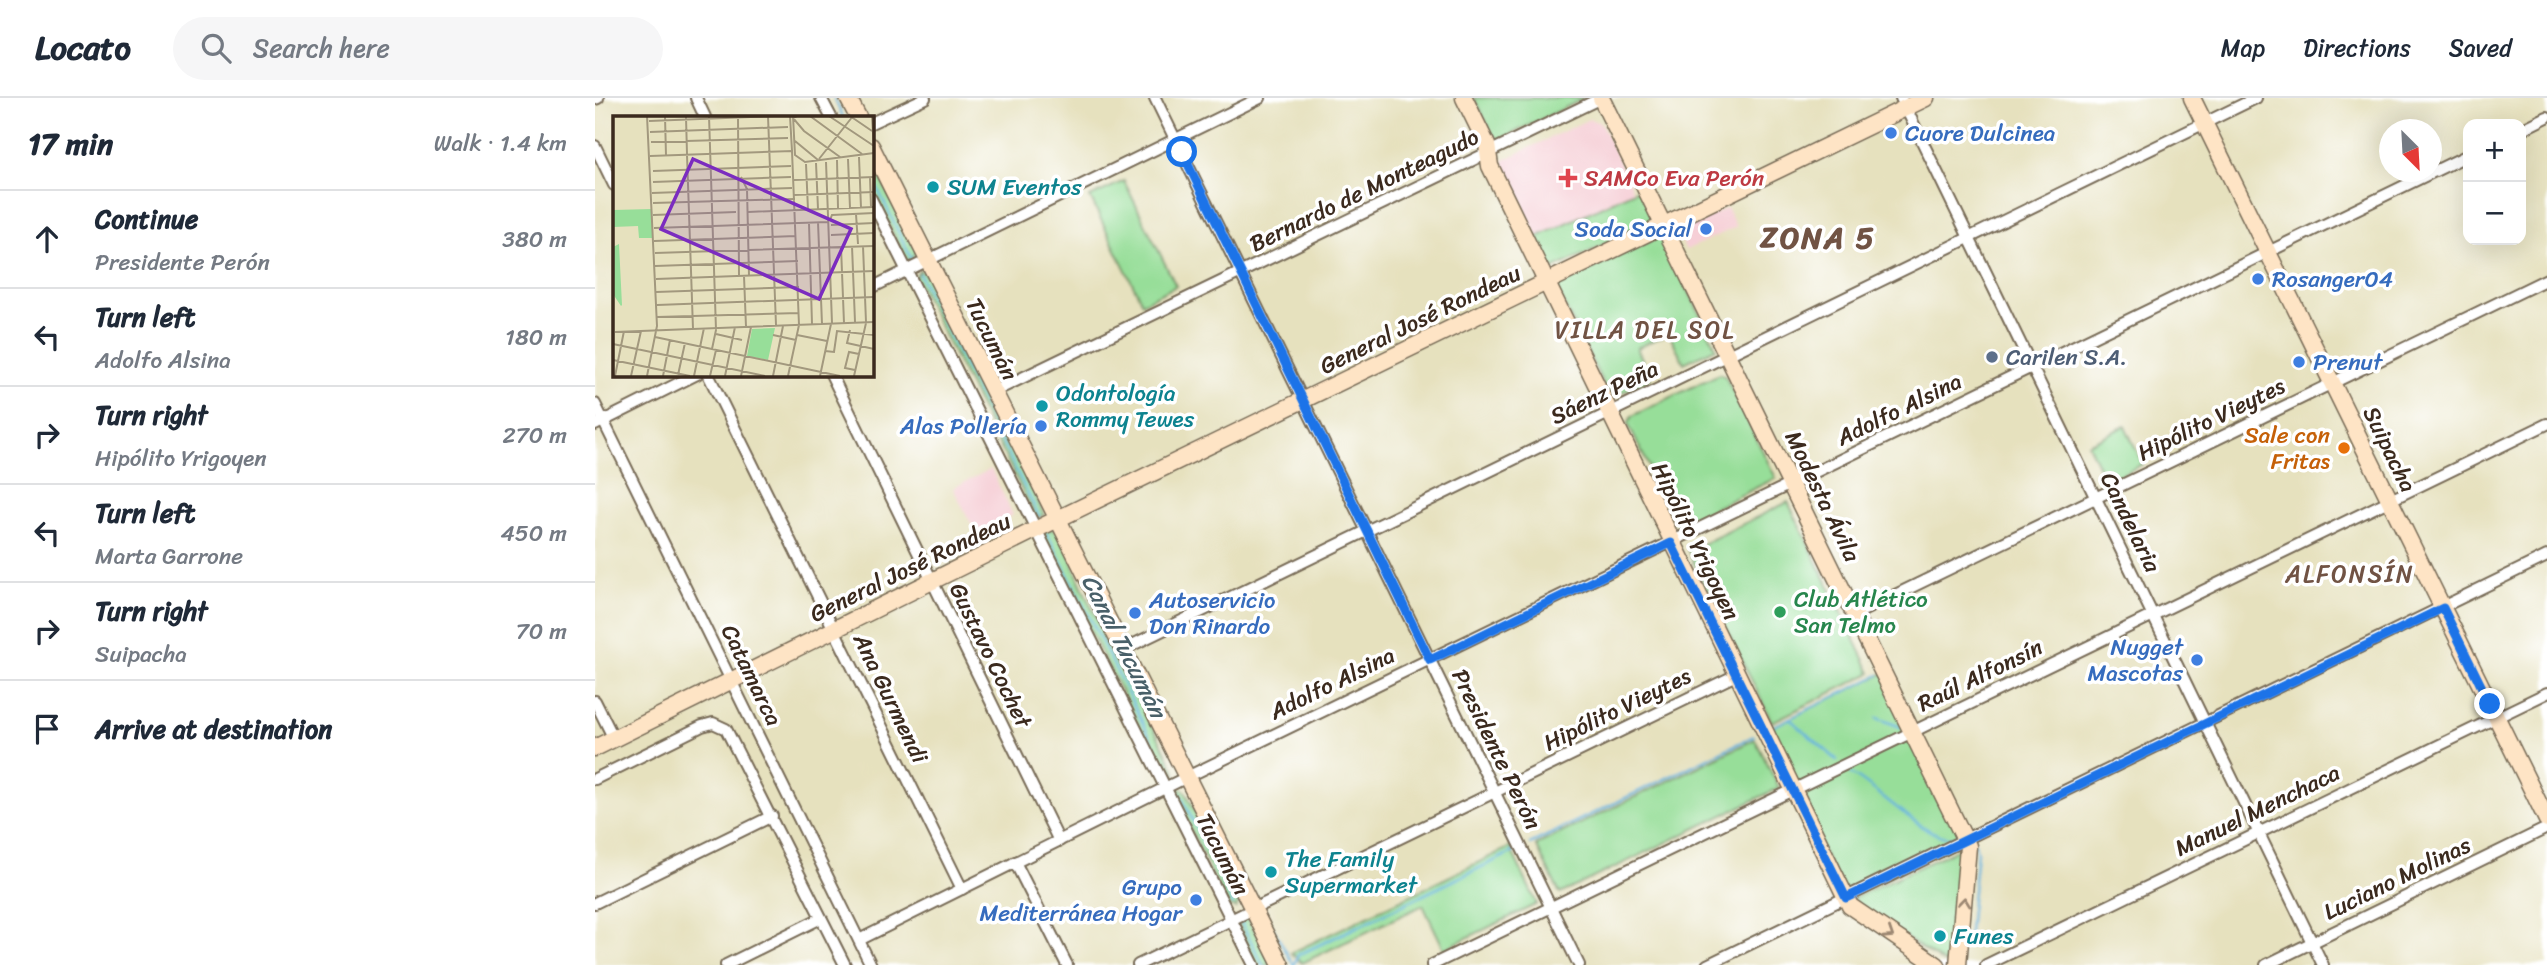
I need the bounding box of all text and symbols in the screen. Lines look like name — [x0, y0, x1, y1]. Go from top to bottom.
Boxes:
search box — [173, 17, 663, 80]
text: Locato — [35, 19, 131, 77]
text: Search here — [253, 25, 390, 71]
text: Map — [2221, 27, 2265, 69]
text: Directions — [2303, 27, 2411, 69]
text: Saved — [2449, 27, 2512, 69]
icon: search — [197, 29, 235, 67]
place label: Cuore Dulcinea — [1905, 113, 2055, 154]
inset map — [613, 116, 873, 376]
text: 17 min — [28, 117, 113, 171]
street label: Bernardo de Monteagudo — [1242, 117, 1486, 264]
north arrow — [2379, 119, 2442, 182]
map controls — [2463, 119, 2526, 245]
button: + — [2463, 119, 2526, 182]
text: Walk · 1.4 km — [434, 123, 567, 164]
marker: Cuore Dulcinea — [1883, 125, 1899, 141]
route start — [1166, 136, 1197, 167]
place label: SAMCo Eva Perón — [1584, 158, 1765, 199]
place label: SUM Eventos — [947, 167, 1082, 208]
marker: SAMCo Eva Perón — [1558, 168, 1578, 188]
marker: SUM Eventos — [925, 179, 941, 195]
button: − — [2463, 182, 2526, 245]
text: Continue — [95, 196, 198, 242]
place label: Soda Social — [1574, 209, 1692, 250]
district label: ZONA 5 — [1759, 211, 1876, 265]
text: 380 m — [502, 219, 567, 260]
icon: ahead — [28, 220, 66, 258]
marker: Soda Social — [1698, 221, 1714, 237]
text: Presidente Perón — [95, 242, 270, 283]
street label: General José Rondeau — [1312, 253, 1529, 386]
place label: Rosanger04 — [2272, 259, 2393, 300]
marker: Rosanger04 — [2250, 271, 2266, 287]
street label: Tucumán — [954, 290, 1030, 388]
text: Turn left — [95, 294, 195, 340]
district label: VILLA DEL SOL — [1555, 309, 1735, 351]
text: 180 m — [505, 317, 567, 358]
icon: left — [28, 318, 66, 356]
place label: Carilen S.A. — [2006, 337, 2127, 378]
text: Adolfo Alsina — [95, 340, 231, 381]
place label: Prenut — [2313, 342, 2384, 383]
street label: Sáenz Peña — [1543, 348, 1666, 436]
marker: Carilen S.A. — [1984, 349, 2000, 365]
marker: Prenut — [2291, 354, 2307, 370]
street label: Adolfo Alsina — [1828, 361, 1969, 458]
street label: Hipólito Vieytes — [2130, 366, 2293, 473]
place label: Odontología Rommy Tewes — [1056, 373, 1195, 440]
text: Turn right — [95, 392, 208, 438]
marker: Odontología Rommy Tewes — [1034, 398, 1050, 414]
street label: Suipacha — [2351, 399, 2428, 500]
place label: Alas Pollería — [899, 406, 1027, 447]
text: 270 m — [502, 415, 567, 456]
place label: Sale con Fritas — [2244, 415, 2331, 482]
icon: right — [28, 416, 66, 454]
marker: Alas Pollería — [1033, 418, 1049, 434]
street label: Modesta Ávila — [1773, 423, 1872, 569]
text: Hipólito Yrigoyen — [95, 438, 267, 479]
marker: Sale con Fritas — [2336, 440, 2352, 456]
street label: Hipólito Yrigoyen — [1639, 455, 1752, 627]
street label: Candelaria — [2089, 465, 2173, 580]
text: Turn left — [95, 490, 195, 536]
street label: General José Rondeau — [802, 501, 1019, 634]
text: 450 m — [500, 513, 567, 554]
icon: left — [28, 514, 66, 552]
text: Marta Garrone — [95, 536, 243, 577]
district label: ALFONSÍN — [2284, 553, 2415, 595]
water label: Canal Tucumán — [1070, 567, 1180, 728]
street label: Gustavo Cochet — [938, 575, 1044, 737]
place label: Club Atlético San Telmo — [1794, 579, 1928, 646]
place label: Autoservicio Don Rinardo — [1148, 580, 1276, 647]
text: Turn right — [95, 588, 208, 634]
marker: Club Atlético San Telmo — [1772, 604, 1788, 620]
marker: Autoservicio Don Rinardo — [1127, 605, 1143, 621]
text: 70 m — [516, 611, 567, 652]
icon: right — [28, 612, 66, 650]
street label: Catamarca — [709, 617, 794, 733]
street label: Ana Gurmendi — [841, 625, 940, 771]
street label: Raúl Alfonsín — [1910, 627, 2051, 724]
place label: Nugget Mascotas — [2088, 627, 2185, 694]
text: Suipacha — [95, 634, 187, 675]
street label: Adolfo Alsina — [1261, 635, 1402, 732]
marker: Nugget Mascotas — [2189, 652, 2205, 668]
street label: Hipólito Vieytes — [1536, 656, 1699, 763]
street label: Presidente Perón — [1440, 662, 1553, 837]
route end — [2474, 688, 2505, 719]
text: Arrive at destination — [95, 706, 332, 752]
icon: arrive — [28, 710, 66, 748]
street label: Manuel Menchaca — [2167, 752, 2347, 868]
street label: Tucumán — [1184, 805, 1261, 903]
street label: Luciano Molinas — [2316, 825, 2479, 932]
place label: The Family Supermarket — [1285, 839, 1419, 906]
marker: The Family Supermarket — [1263, 864, 1279, 880]
place label: Grupo Mediterránea Hogar — [979, 867, 1184, 934]
marker: Grupo Mediterránea Hogar — [1188, 892, 1204, 908]
one-way arrow — [1957, 896, 1972, 908]
place label: Funes — [1954, 916, 2014, 957]
one-way arrow — [1881, 925, 1894, 938]
marker: Funes — [1932, 928, 1948, 944]

